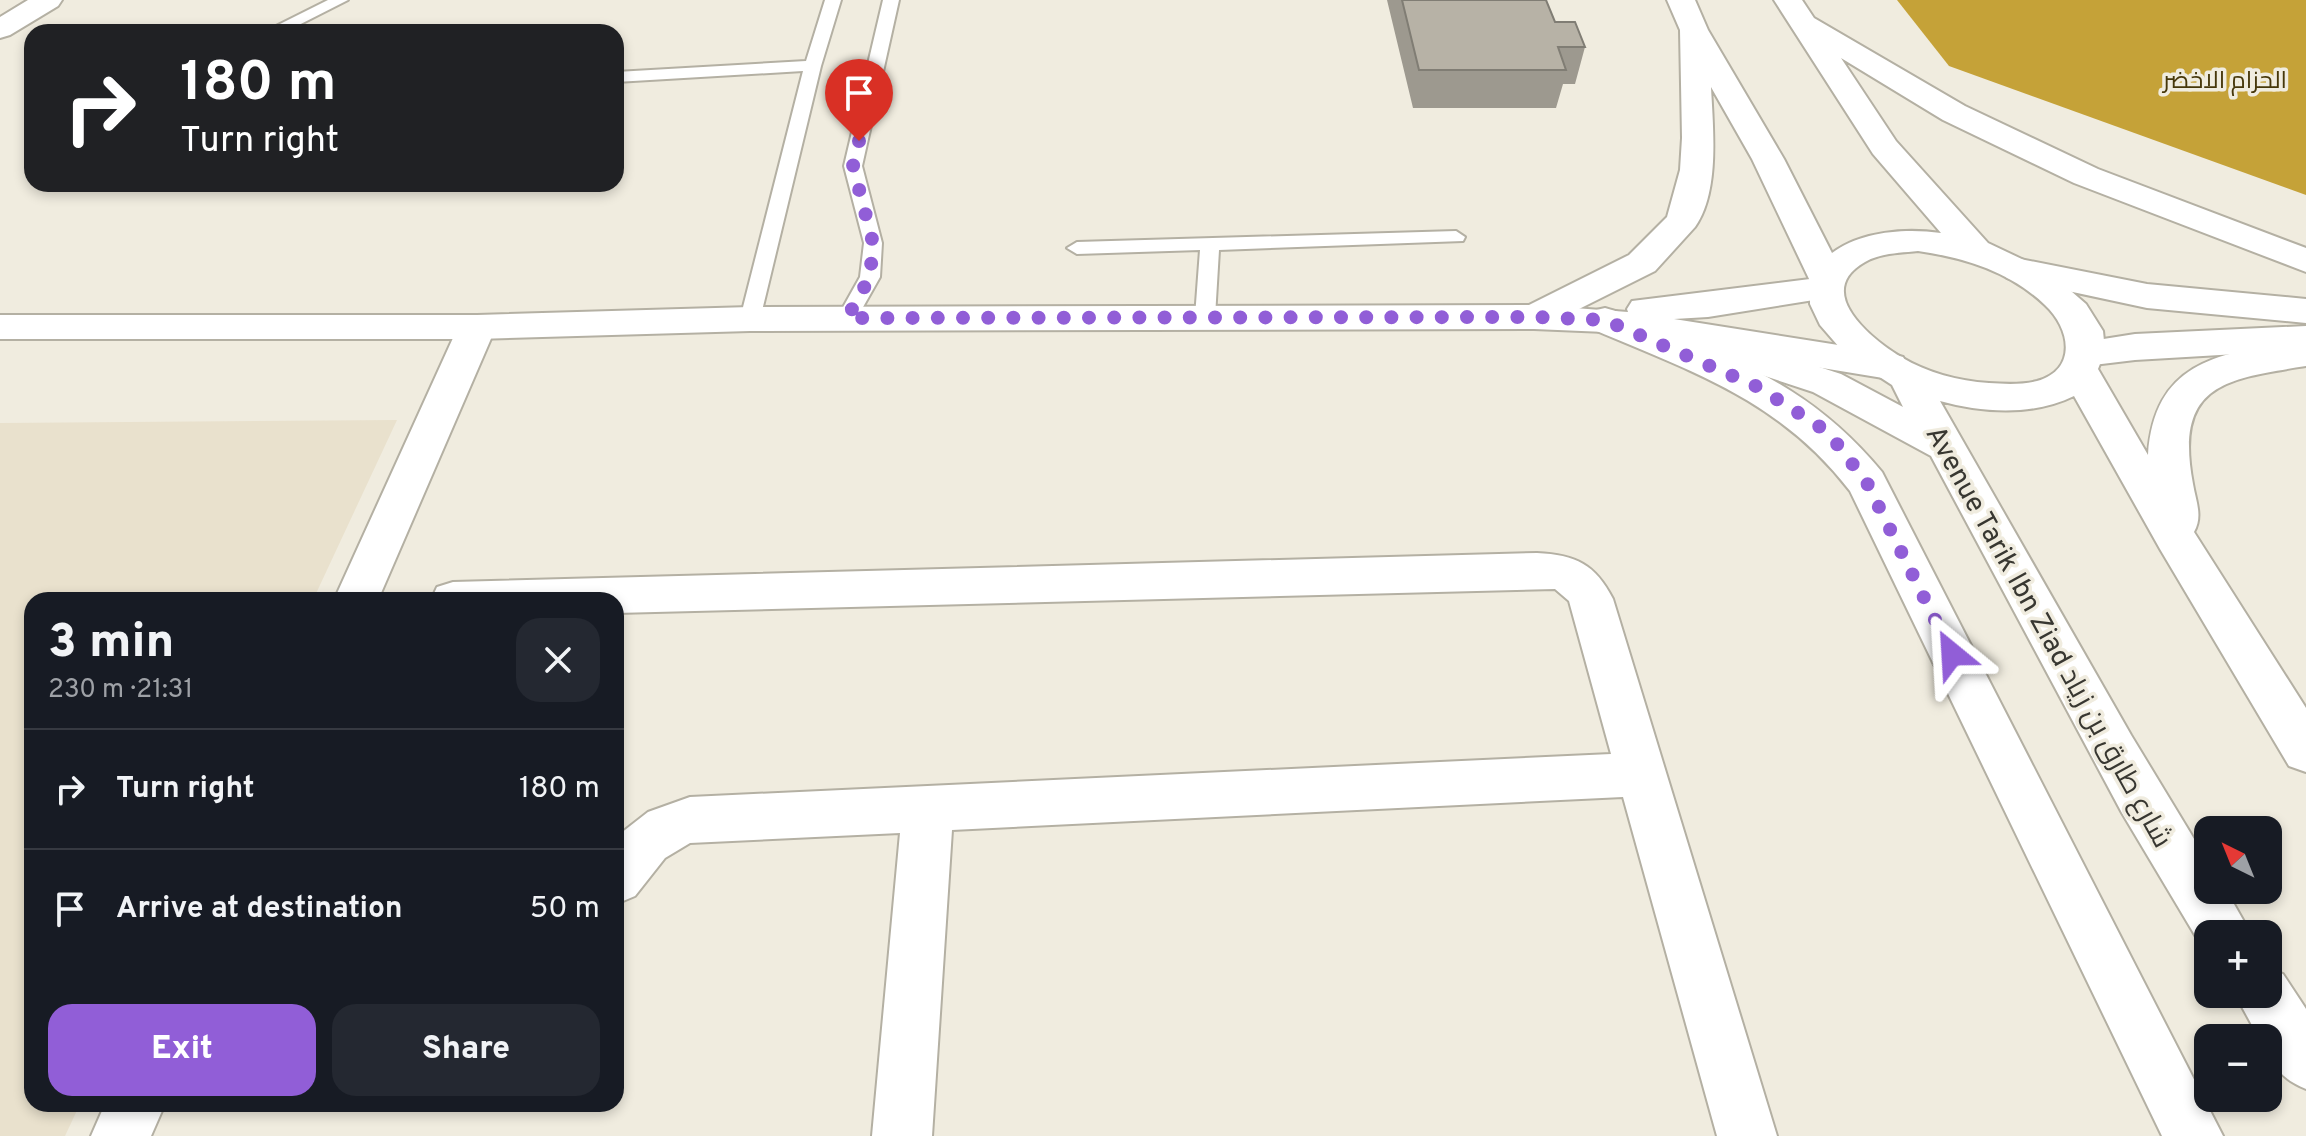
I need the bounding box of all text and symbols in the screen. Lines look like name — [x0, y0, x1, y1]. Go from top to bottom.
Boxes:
text: 180 m — [180, 50, 337, 120]
icon: right — [48, 56, 152, 160]
pin — [825, 59, 893, 141]
park label: الحزام الاخضر — [2161, 67, 2287, 97]
icon: arrive — [837, 71, 881, 115]
text: Turn right — [180, 119, 339, 165]
street label: Avenue Tarik Ibn Ziad شارع طارق بن زياد — [1916, 420, 2179, 855]
position arrow — [1910, 612, 1994, 696]
text: 3 min — [48, 614, 174, 674]
button: close — [516, 618, 600, 702]
text: 230 m · 21:31 — [48, 674, 193, 707]
icon: right — [48, 767, 92, 811]
text: Turn right — [116, 771, 254, 808]
text: 180 m — [519, 771, 600, 808]
north arrow — [2194, 816, 2282, 904]
map controls — [2194, 816, 2282, 1112]
icon: arrive — [48, 887, 92, 931]
text: Arrive at destination — [116, 891, 402, 928]
text: 50 m — [530, 891, 600, 928]
button: + — [2194, 920, 2282, 1008]
button: Exit — [48, 1004, 316, 1096]
button: Share — [332, 1004, 600, 1096]
button: − — [2194, 1024, 2282, 1112]

